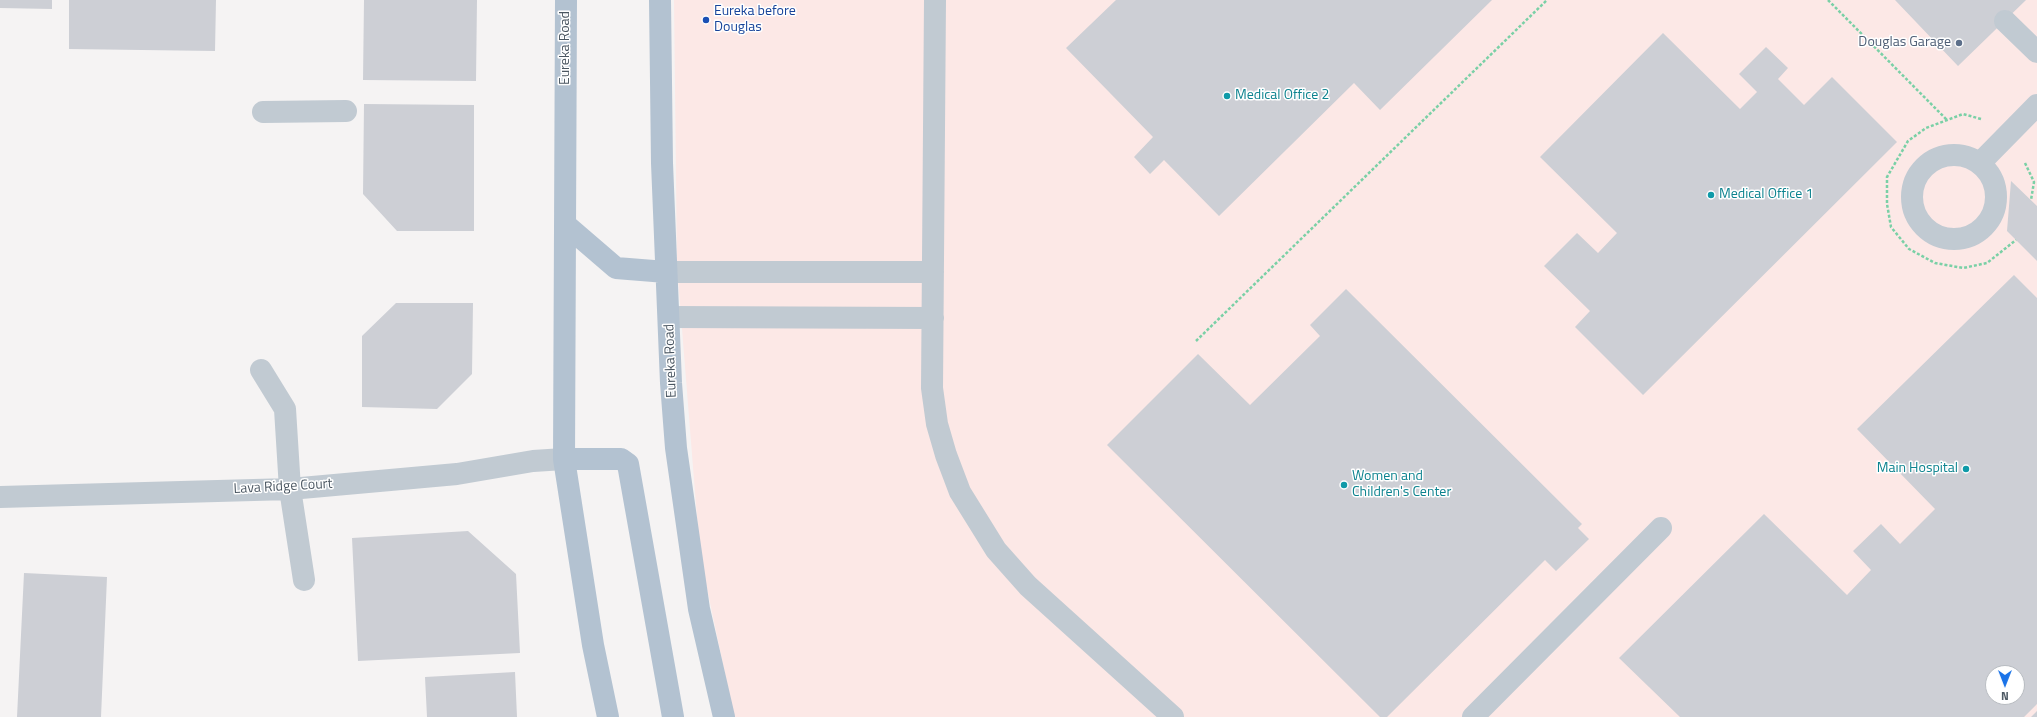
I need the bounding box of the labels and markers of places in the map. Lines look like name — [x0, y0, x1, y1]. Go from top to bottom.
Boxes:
place label: Eureka before Douglas — [714, 4, 796, 36]
marker: Eureka before Douglas — [701, 15, 711, 25]
place label: Douglas Garage — [1858, 35, 1951, 51]
marker: Douglas Garage — [1954, 38, 1964, 48]
place label: Medical Office 2 — [1235, 88, 1329, 104]
marker: Medical Office 2 — [1222, 91, 1232, 101]
place label: Medical Office 1 — [1719, 187, 1813, 203]
marker: Medical Office 1 — [1706, 190, 1716, 200]
place label: Main Hospital — [1877, 461, 1958, 477]
marker: Main Hospital — [1961, 464, 1971, 474]
place label: Women and Children's Center — [1352, 469, 1451, 502]
marker: Women and Children's Center — [1339, 480, 1349, 490]

